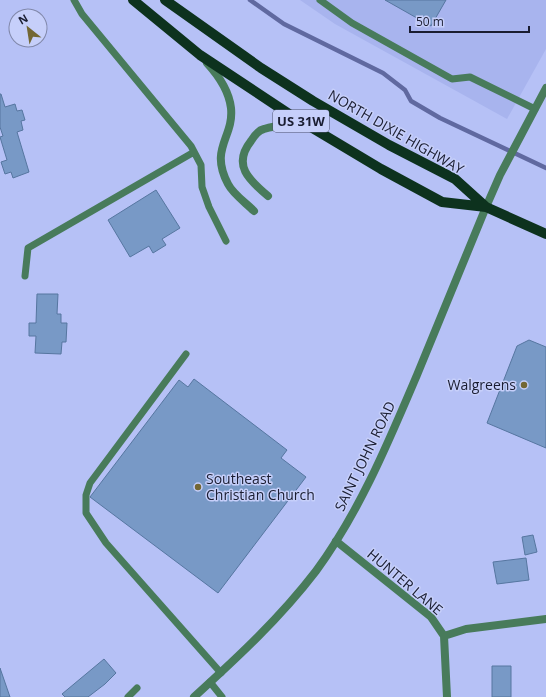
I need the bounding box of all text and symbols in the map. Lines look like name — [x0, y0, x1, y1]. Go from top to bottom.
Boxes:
north arrow — [8, 8, 48, 48]
scale bar — [410, 8, 529, 34]
text: N — [15, 10, 30, 28]
text: 50 m — [416, 13, 444, 30]
street label: NORTH DIXIE HIGHWAY — [325, 85, 468, 178]
road number: US 31W — [273, 110, 329, 132]
place label: Walgreens — [447, 375, 516, 394]
marker: Walgreens — [519, 380, 529, 390]
street label: SAINT JOHN ROAD — [330, 398, 399, 514]
place label: Southeast Christian Church — [206, 469, 315, 504]
marker: Southeast Christian Church — [193, 482, 203, 492]
street label: HUNTER LANE — [363, 544, 447, 619]

